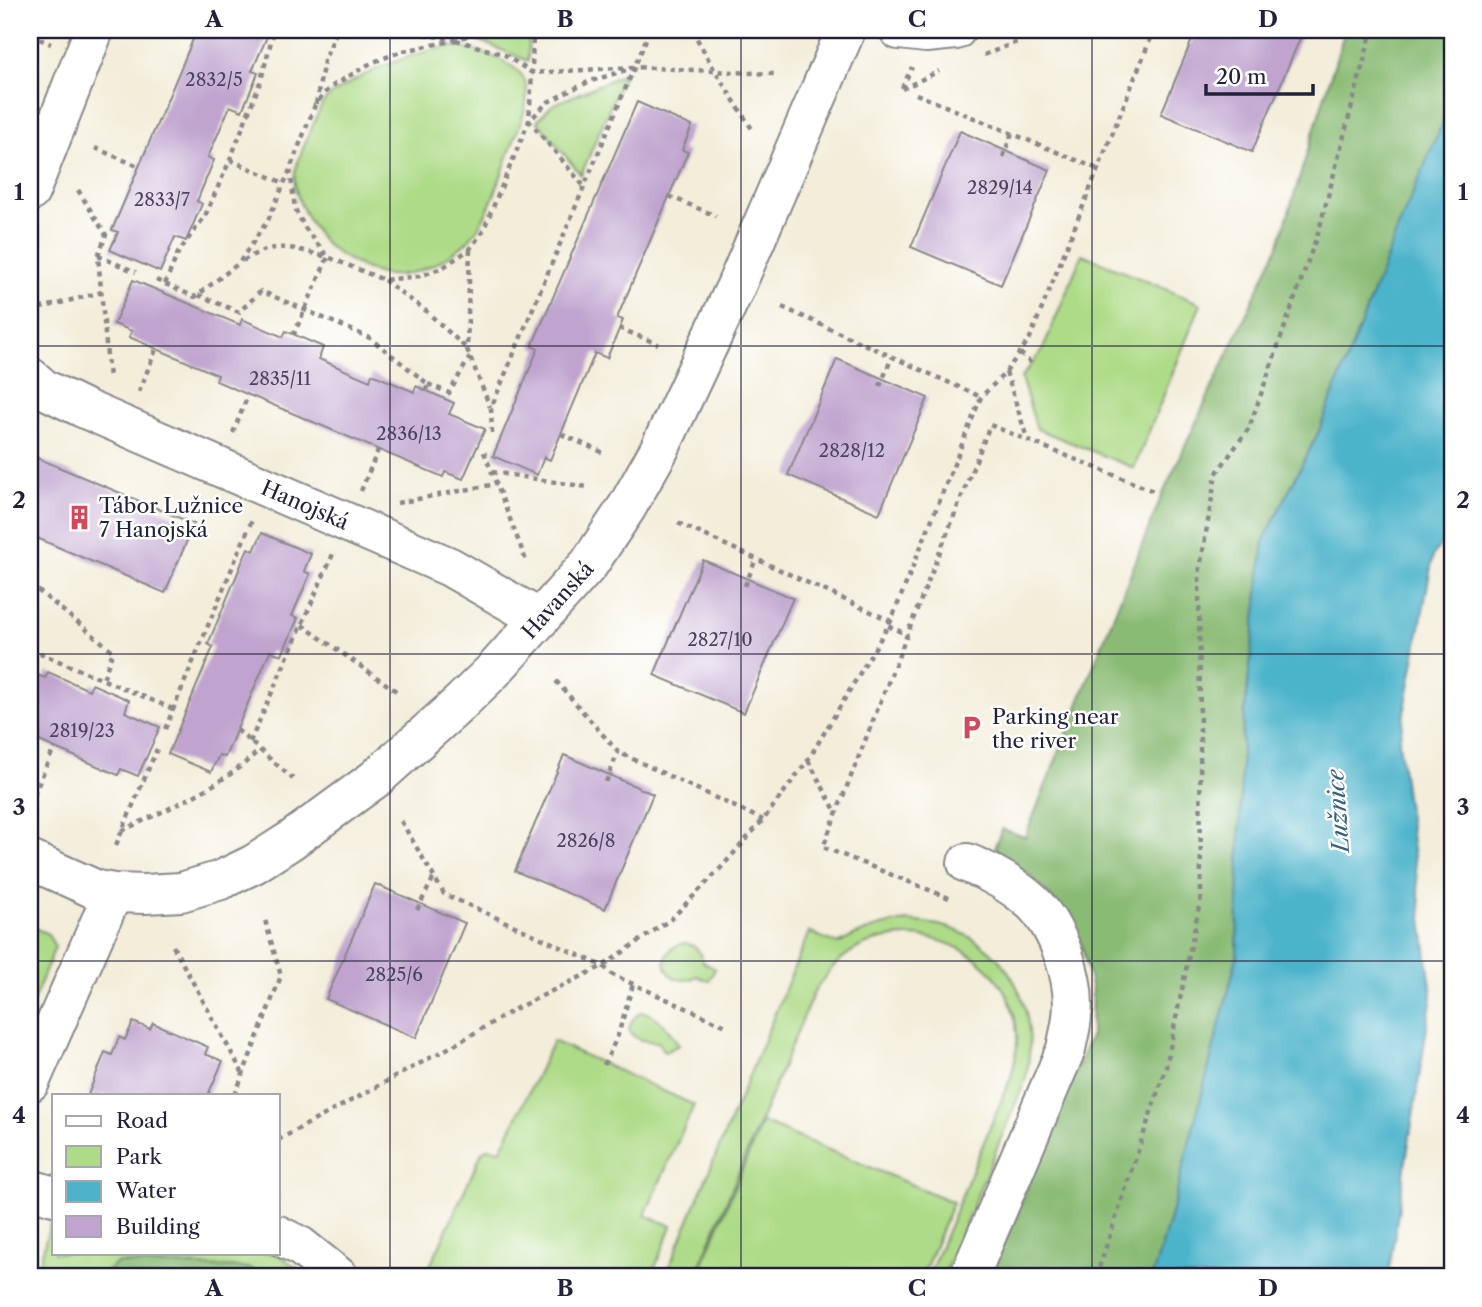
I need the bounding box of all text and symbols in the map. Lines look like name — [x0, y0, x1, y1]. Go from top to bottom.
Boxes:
text: A — [204, 5, 224, 33]
text: B — [556, 5, 574, 33]
text: C — [908, 5, 926, 33]
text: D — [1258, 5, 1278, 33]
scale bar — [1206, 52, 1312, 96]
text: 20 m — [1216, 64, 1267, 89]
house number: 2832/5 — [185, 69, 243, 91]
house number: 2829/14 — [967, 177, 1033, 199]
text: 1 — [14, 178, 25, 206]
text: 1 — [1458, 178, 1469, 206]
house number: 2833/7 — [134, 189, 190, 211]
house number: 2835/11 — [249, 368, 312, 390]
house number: 2836/13 — [376, 423, 442, 445]
house number: 2828/12 — [819, 440, 885, 462]
street label: Hanojská — [258, 474, 354, 535]
text: 2 — [12, 486, 26, 514]
text: 2 — [1456, 486, 1470, 514]
place label: Tábor Lužnice 7 Hanojská — [99, 493, 243, 542]
building icon: Tábor Lužnice 7 Hanojská — [65, 503, 93, 531]
street label: Havanská — [516, 555, 599, 643]
house number: 2827/10 — [687, 629, 753, 651]
place label: Parking near the river — [992, 704, 1119, 753]
parking icon: Parking near the river — [958, 714, 986, 742]
house number: 2819/23 — [49, 720, 115, 742]
water label: Lužnice — [1321, 768, 1355, 856]
text: 3 — [13, 793, 26, 821]
text: 3 — [1457, 793, 1470, 821]
house number: 2826/8 — [556, 830, 616, 852]
house number: 2825/6 — [365, 964, 423, 986]
legend — [52, 1094, 280, 1254]
text: 4 — [12, 1101, 26, 1129]
text: 4 — [1456, 1101, 1470, 1129]
text: Road — [116, 1108, 168, 1133]
text: Park — [116, 1144, 162, 1169]
text: Water — [115, 1178, 176, 1203]
text: Building — [116, 1214, 201, 1239]
text: A — [204, 1274, 224, 1302]
text: B — [556, 1274, 574, 1302]
text: C — [908, 1274, 926, 1302]
text: D — [1258, 1274, 1278, 1302]

